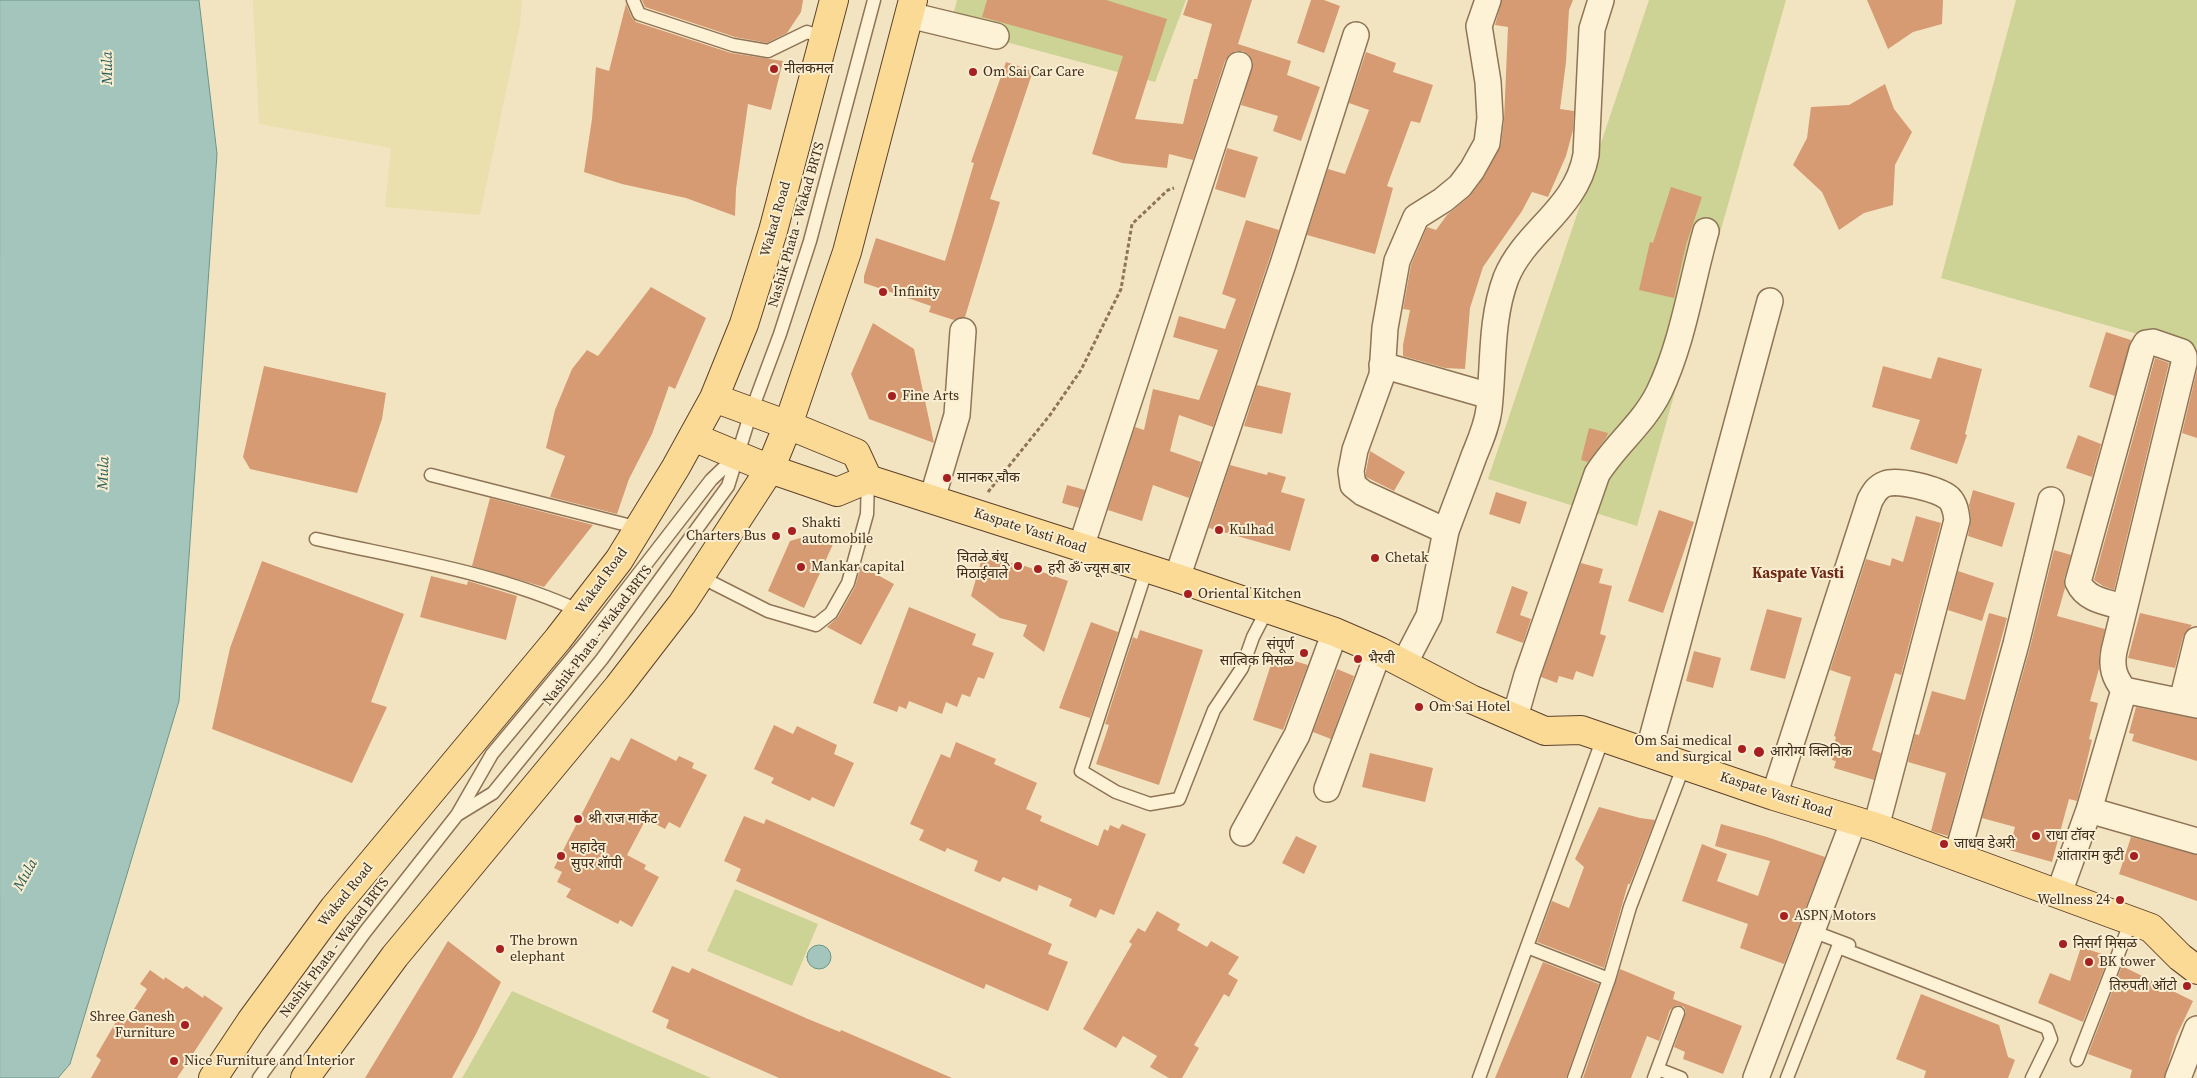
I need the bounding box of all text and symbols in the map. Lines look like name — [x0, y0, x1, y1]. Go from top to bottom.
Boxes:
water label: Mula — [99, 51, 117, 85]
place label: नीलकमल — [784, 61, 834, 77]
marker: नीलकमल — [768, 63, 780, 75]
place label: Om Sai Car Care — [983, 64, 1084, 80]
marker: Om Sai Car Care — [967, 66, 979, 78]
street label: Nashik Phata - Wakad BRTS — [765, 140, 829, 310]
street label: Wakad Road — [757, 180, 795, 258]
place label: Infinity — [893, 284, 940, 300]
marker: Infinity — [877, 286, 889, 298]
place label: Fine Arts — [902, 388, 959, 404]
marker: Fine Arts — [886, 390, 898, 402]
water label: Mula — [94, 456, 114, 490]
place label: मानकर चौक — [957, 470, 1020, 486]
marker: मानकर चौक — [941, 472, 953, 484]
street label: Kaspate Vasti Road — [971, 505, 1089, 557]
place label: Shakti automobile — [802, 515, 873, 548]
place label: Kulhad — [1229, 522, 1274, 538]
marker: Kulhad — [1213, 524, 1225, 536]
marker: Shakti automobile — [786, 525, 798, 537]
place label: Charters Bus — [686, 528, 766, 544]
marker: Charters Bus — [770, 530, 782, 542]
street label: Wakad Road — [572, 545, 632, 617]
place label: चितळे बंधू मिठाईवाले — [956, 550, 1008, 582]
place label: Chetak — [1385, 550, 1429, 566]
marker: Chetak — [1369, 552, 1381, 564]
place label: Mankar capital — [811, 559, 905, 575]
marker: चितळे बंधू मिठाईवाले — [1012, 560, 1024, 572]
marker: Mankar capital — [795, 561, 807, 573]
place label: हरी ॐ ज्यूस बार — [1048, 561, 1130, 577]
street label: Nashik Phata - Wakad BRTS — [540, 562, 656, 710]
marker: हरी ॐ ज्यूस बार — [1032, 563, 1044, 575]
district label: Kaspate Vasti — [1752, 565, 1844, 583]
place label: Oriental Kitchen — [1198, 586, 1301, 602]
marker: Oriental Kitchen — [1182, 588, 1194, 600]
place label: संपूर्ण सात्विक मिसळ — [1220, 637, 1294, 670]
marker: संपूर्ण सात्विक मिसळ — [1298, 647, 1310, 659]
place label: भैरवी — [1368, 651, 1395, 667]
marker: भैरवी — [1352, 653, 1364, 665]
place label: Om Sai Hotel — [1429, 699, 1511, 715]
marker: Om Sai Hotel — [1413, 701, 1425, 713]
place label: Om Sai medical and surgical — [1635, 733, 1732, 766]
marker: Om Sai medical and surgical — [1736, 743, 1748, 755]
place label: आरोग्य क्लिनिक — [1770, 744, 1852, 760]
marker: आरोग्य क्लिनिक — [1752, 745, 1766, 759]
street label: Kaspate Vasti Road — [1717, 769, 1835, 821]
place label: श्री राज मार्केट — [588, 811, 658, 827]
marker: श्री राज मार्केट — [572, 813, 584, 825]
place label: राधा टॉवर — [2046, 828, 2095, 844]
marker: राधा टॉवर — [2030, 830, 2042, 842]
place label: जाधव डेअरी — [1954, 836, 2015, 852]
marker: जाधव डेअरी — [1938, 838, 1950, 850]
place label: महादेव सुपर शॅापी — [571, 840, 622, 872]
place label: शांताराम कुटी — [2057, 848, 2124, 864]
marker: महादेव सुपर शॅापी — [555, 850, 567, 862]
marker: शांताराम कुटी — [2128, 850, 2140, 862]
water label: Mula — [10, 856, 42, 894]
street label: Wakad Road — [315, 860, 377, 930]
street label: Nashik Phata - Wakad BRTS — [277, 874, 393, 1022]
place label: Wellness 24 — [2037, 892, 2110, 908]
marker: Wellness 24 — [2114, 894, 2126, 906]
place label: ASPN Motors — [1794, 908, 1876, 924]
marker: ASPN Motors — [1778, 910, 1790, 922]
place label: The brown elephant — [510, 933, 578, 966]
place label: निसर्ग मिसळ — [2073, 936, 2137, 952]
marker: निसर्ग मिसळ — [2057, 938, 2069, 950]
marker: The brown elephant — [494, 943, 506, 955]
place label: BK tower — [2099, 954, 2156, 970]
marker: BK tower — [2083, 956, 2095, 968]
place label: तिरुपती ऑटो — [2109, 978, 2177, 994]
marker: तिरुपती ऑटो — [2181, 980, 2193, 992]
place label: Shree Ganesh Furniture — [90, 1009, 175, 1042]
marker: Shree Ganesh Furniture — [179, 1019, 191, 1031]
place label: Nice Furniture and Interior — [184, 1053, 355, 1069]
marker: Nice Furniture and Interior — [168, 1055, 180, 1067]

